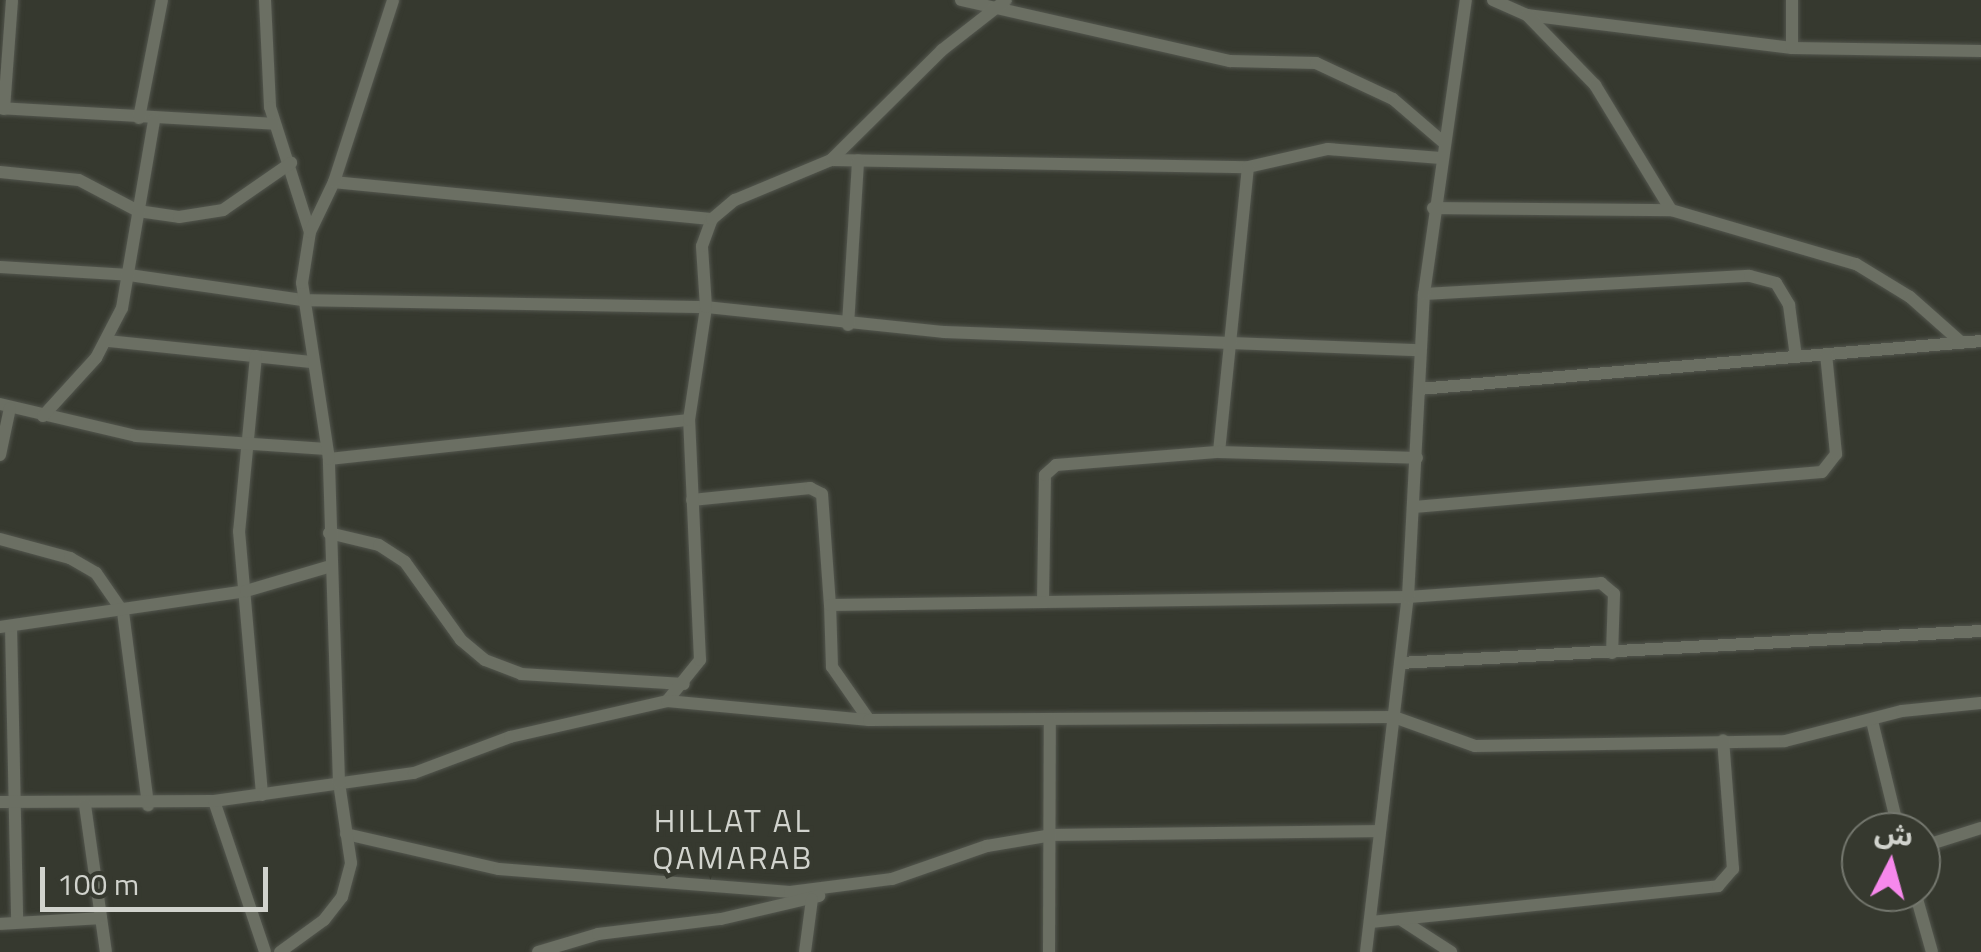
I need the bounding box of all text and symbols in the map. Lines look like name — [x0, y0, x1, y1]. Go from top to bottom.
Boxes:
district label: HILLAT AL QAMARAB — [652, 802, 814, 877]
text: ش — [1873, 810, 1915, 857]
north arrow — [1841, 812, 1941, 912]
scale bar — [45, 847, 272, 909]
text: 100 m — [57, 861, 139, 907]

